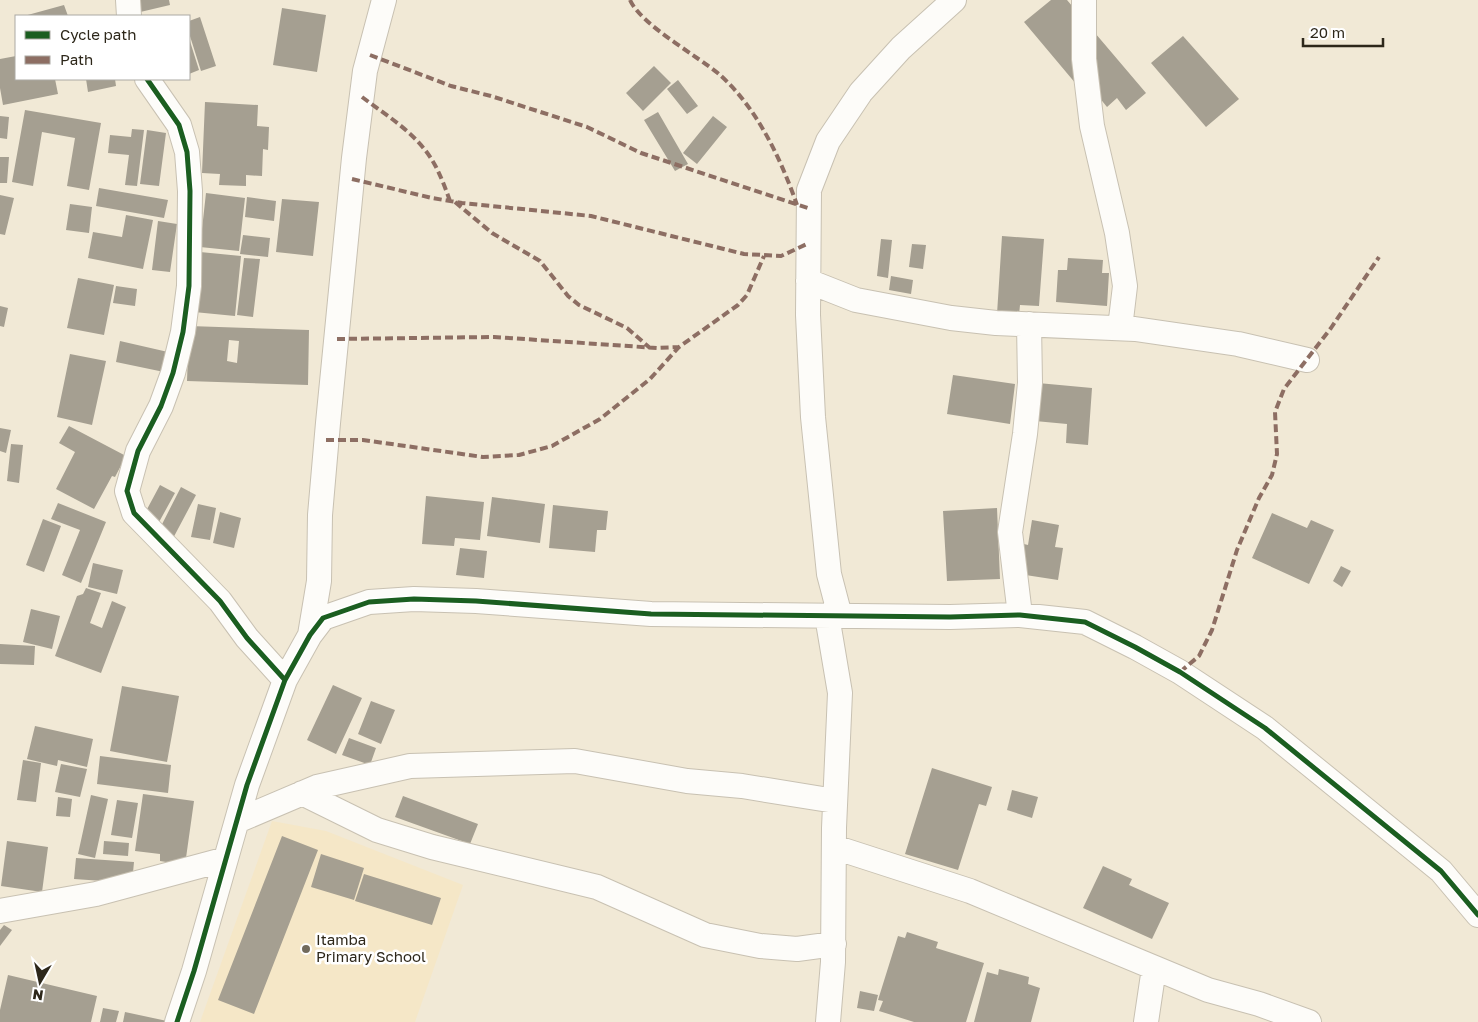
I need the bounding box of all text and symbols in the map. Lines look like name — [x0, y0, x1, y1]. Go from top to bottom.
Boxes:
legend — [15, 15, 190, 80]
scale bar — [1303, 15, 1383, 47]
text: 20 m — [1310, 23, 1345, 41]
text: Cycle path — [60, 25, 136, 43]
text: Path — [60, 50, 93, 68]
place label: Itamba Primary School — [316, 930, 426, 965]
marker: Itamba Primary School — [300, 943, 312, 955]
north arrow — [15, 957, 65, 1007]
text: N — [31, 986, 44, 1005]

